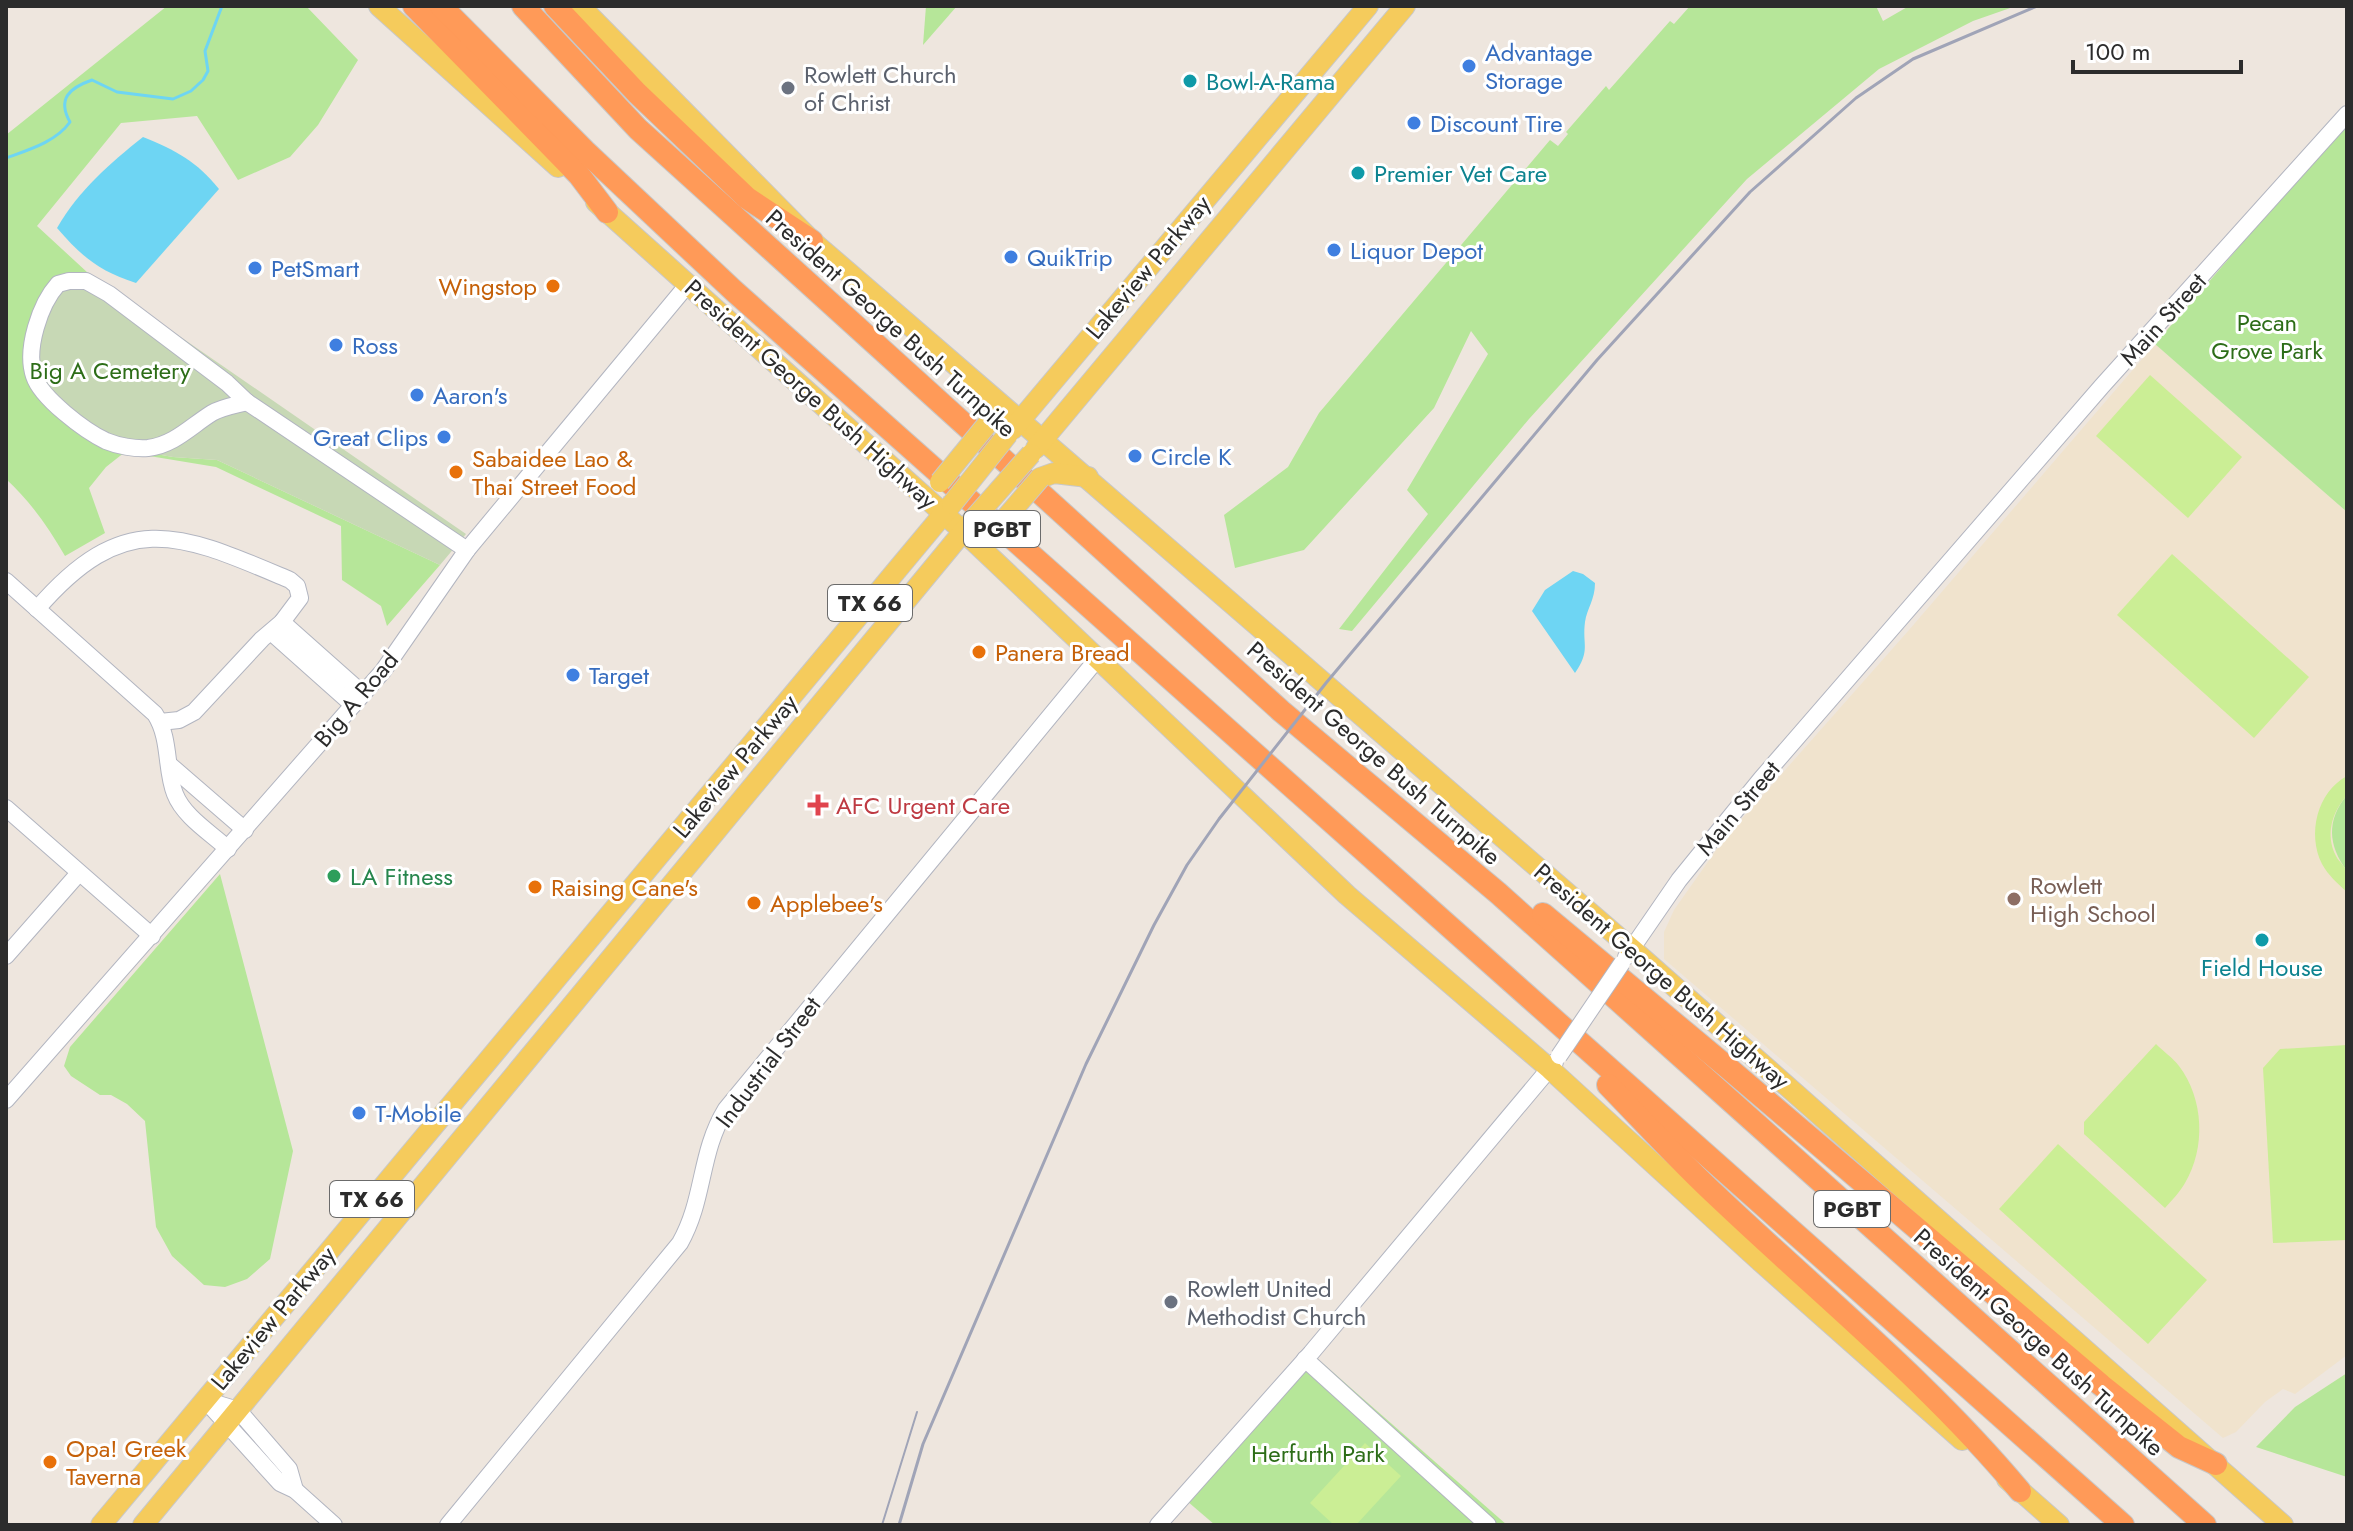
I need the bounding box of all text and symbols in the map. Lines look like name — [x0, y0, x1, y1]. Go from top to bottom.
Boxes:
scale bar — [2073, 24, 2241, 74]
text: 100 m — [2085, 34, 2151, 69]
place label: Advantage Storage — [1485, 35, 1593, 98]
place label: Rowlett Church of Christ — [804, 57, 957, 120]
marker: Advantage Storage — [1460, 57, 1478, 75]
place label: Bowl-A-Rama — [1206, 64, 1335, 99]
marker: Bowl-A-Rama — [1181, 72, 1199, 90]
marker: Rowlett Church of Christ — [779, 79, 797, 97]
place label: Discount Tire — [1430, 106, 1563, 141]
marker: Discount Tire — [1405, 114, 1423, 132]
place label: Premier Vet Care — [1374, 156, 1547, 191]
marker: Premier Vet Care — [1349, 164, 1367, 182]
street label: Lakeview Parkway — [1077, 187, 1219, 347]
street label: President George Bush Turnpike — [758, 201, 1024, 445]
place label: Liquor Depot — [1350, 233, 1483, 268]
place label: QuikTrip — [1027, 240, 1112, 275]
marker: Liquor Depot — [1325, 241, 1343, 259]
marker: QuikTrip — [1002, 248, 1020, 266]
place label: PetSmart — [271, 251, 359, 286]
marker: PetSmart — [246, 259, 264, 277]
street label: Main Street — [2112, 265, 2214, 373]
place label: Wingstop — [439, 269, 537, 304]
street label: President George Bush Highway — [677, 271, 945, 517]
marker: Wingstop — [544, 277, 562, 295]
park label: Pecan Grove Park — [2211, 305, 2323, 368]
place label: Ross — [352, 328, 398, 363]
marker: Ross — [327, 336, 345, 354]
park label: Big A Cemetery — [29, 353, 191, 388]
place label: Aaron's — [433, 378, 507, 413]
marker: Aaron's — [408, 386, 426, 404]
place label: Great Clips — [313, 420, 428, 455]
marker: Great Clips — [435, 428, 453, 446]
place label: Circle K — [1151, 439, 1232, 474]
place label: Sabaidee Lao & Thai Street Food — [472, 441, 636, 504]
marker: Circle K — [1126, 447, 1144, 465]
marker: Sabaidee Lao & Thai Street Food — [447, 463, 465, 481]
road number: PGBT — [964, 511, 1040, 547]
road number: TX 66 — [828, 585, 912, 621]
street label: President George Bush Turnpike — [1239, 633, 1509, 873]
place label: Panera Bread — [995, 635, 1130, 670]
marker: Panera Bread — [970, 643, 988, 661]
street label: Big A Road — [306, 644, 406, 754]
place label: Target — [589, 658, 649, 693]
marker: Target — [564, 666, 582, 684]
street label: Lakeview Parkway — [664, 686, 806, 846]
street label: Main Street — [1688, 753, 1788, 863]
place label: AFC Urgent Care — [836, 788, 1010, 823]
marker: AFC Urgent Care — [807, 794, 829, 816]
street label: President George Bush Highway — [1526, 855, 1798, 1097]
place label: LA Fitness — [350, 859, 453, 894]
marker: LA Fitness — [325, 867, 343, 885]
place label: Rowlett High School — [2030, 868, 2156, 931]
place label: Raising Cane's — [551, 870, 698, 905]
marker: Raising Cane's — [526, 878, 544, 896]
place label: Applebee's — [770, 886, 883, 921]
marker: Rowlett High School — [2005, 890, 2023, 908]
marker: Applebee's — [745, 894, 763, 912]
marker: Field House — [2253, 931, 2271, 949]
place label: Field House — [2201, 950, 2323, 985]
street label: Industrial Street — [707, 989, 829, 1135]
place label: T-Mobile — [375, 1096, 462, 1131]
marker: T-Mobile — [350, 1104, 368, 1122]
road number: TX 66 — [330, 1181, 414, 1217]
road number: PGBT — [1814, 1191, 1890, 1227]
street label: President George Bush Turnpike — [1906, 1220, 2172, 1464]
street label: Lakeview Parkway — [202, 1238, 344, 1398]
place label: Rowlett United Methodist Church — [1187, 1271, 1366, 1334]
marker: Rowlett United Methodist Church — [1162, 1293, 1180, 1311]
place label: Opa! Greek Taverna — [66, 1431, 187, 1494]
park label: Herfurth Park — [1251, 1436, 1385, 1471]
marker: Opa! Greek Taverna — [41, 1453, 59, 1471]

